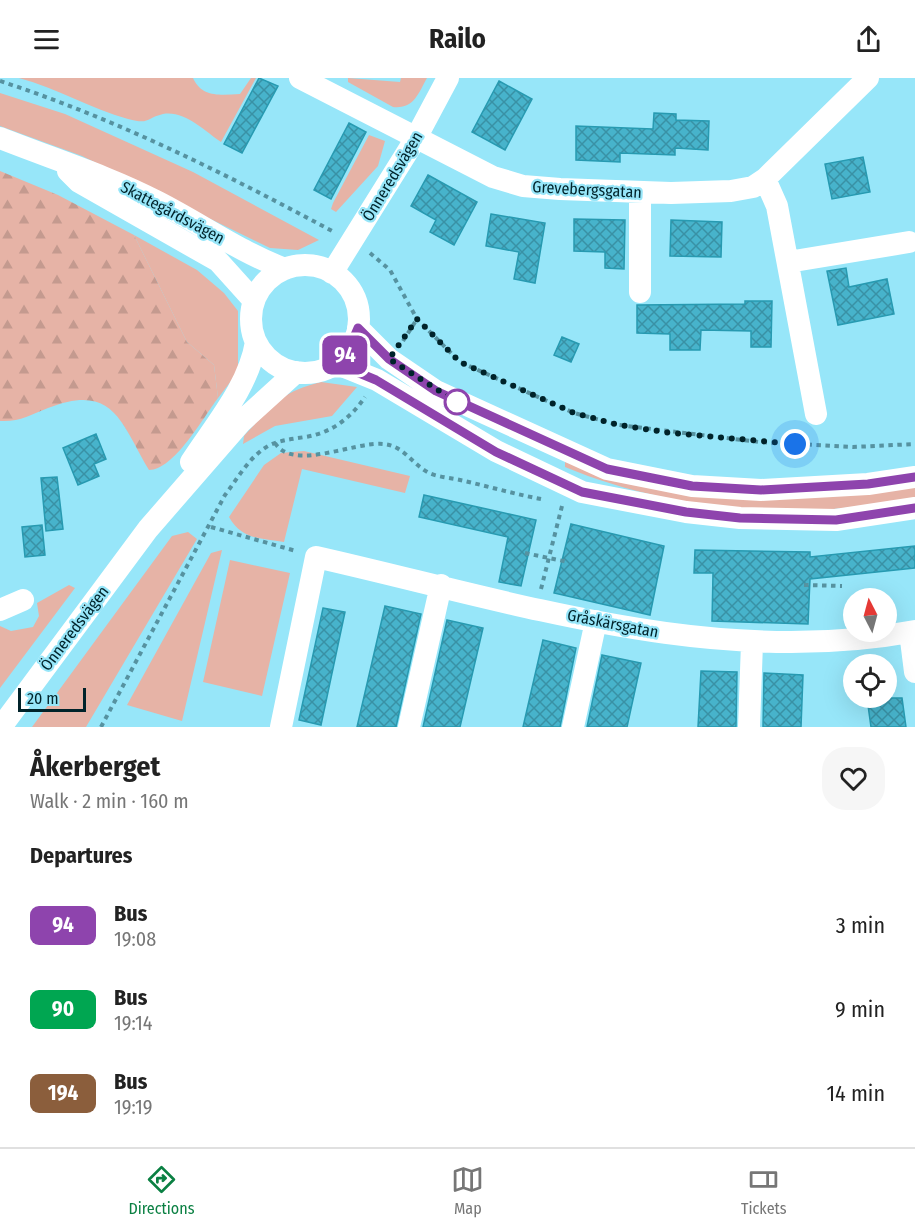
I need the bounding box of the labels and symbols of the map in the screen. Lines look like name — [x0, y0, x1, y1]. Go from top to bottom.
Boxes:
street label: Önneredsvägen — [358, 128, 427, 225]
street label: Skattegårdsvägen — [118, 177, 228, 248]
street label: Grevebergsgatan — [532, 177, 642, 202]
line badge: 94 — [318, 336, 372, 374]
unlabelled marker — [444, 389, 470, 415]
your location — [780, 429, 810, 459]
street label: Önneredsvägen — [36, 582, 112, 674]
north arrow — [843, 588, 897, 642]
street label: Gråskärsgatan — [566, 605, 660, 642]
scale bar — [18, 685, 86, 712]

